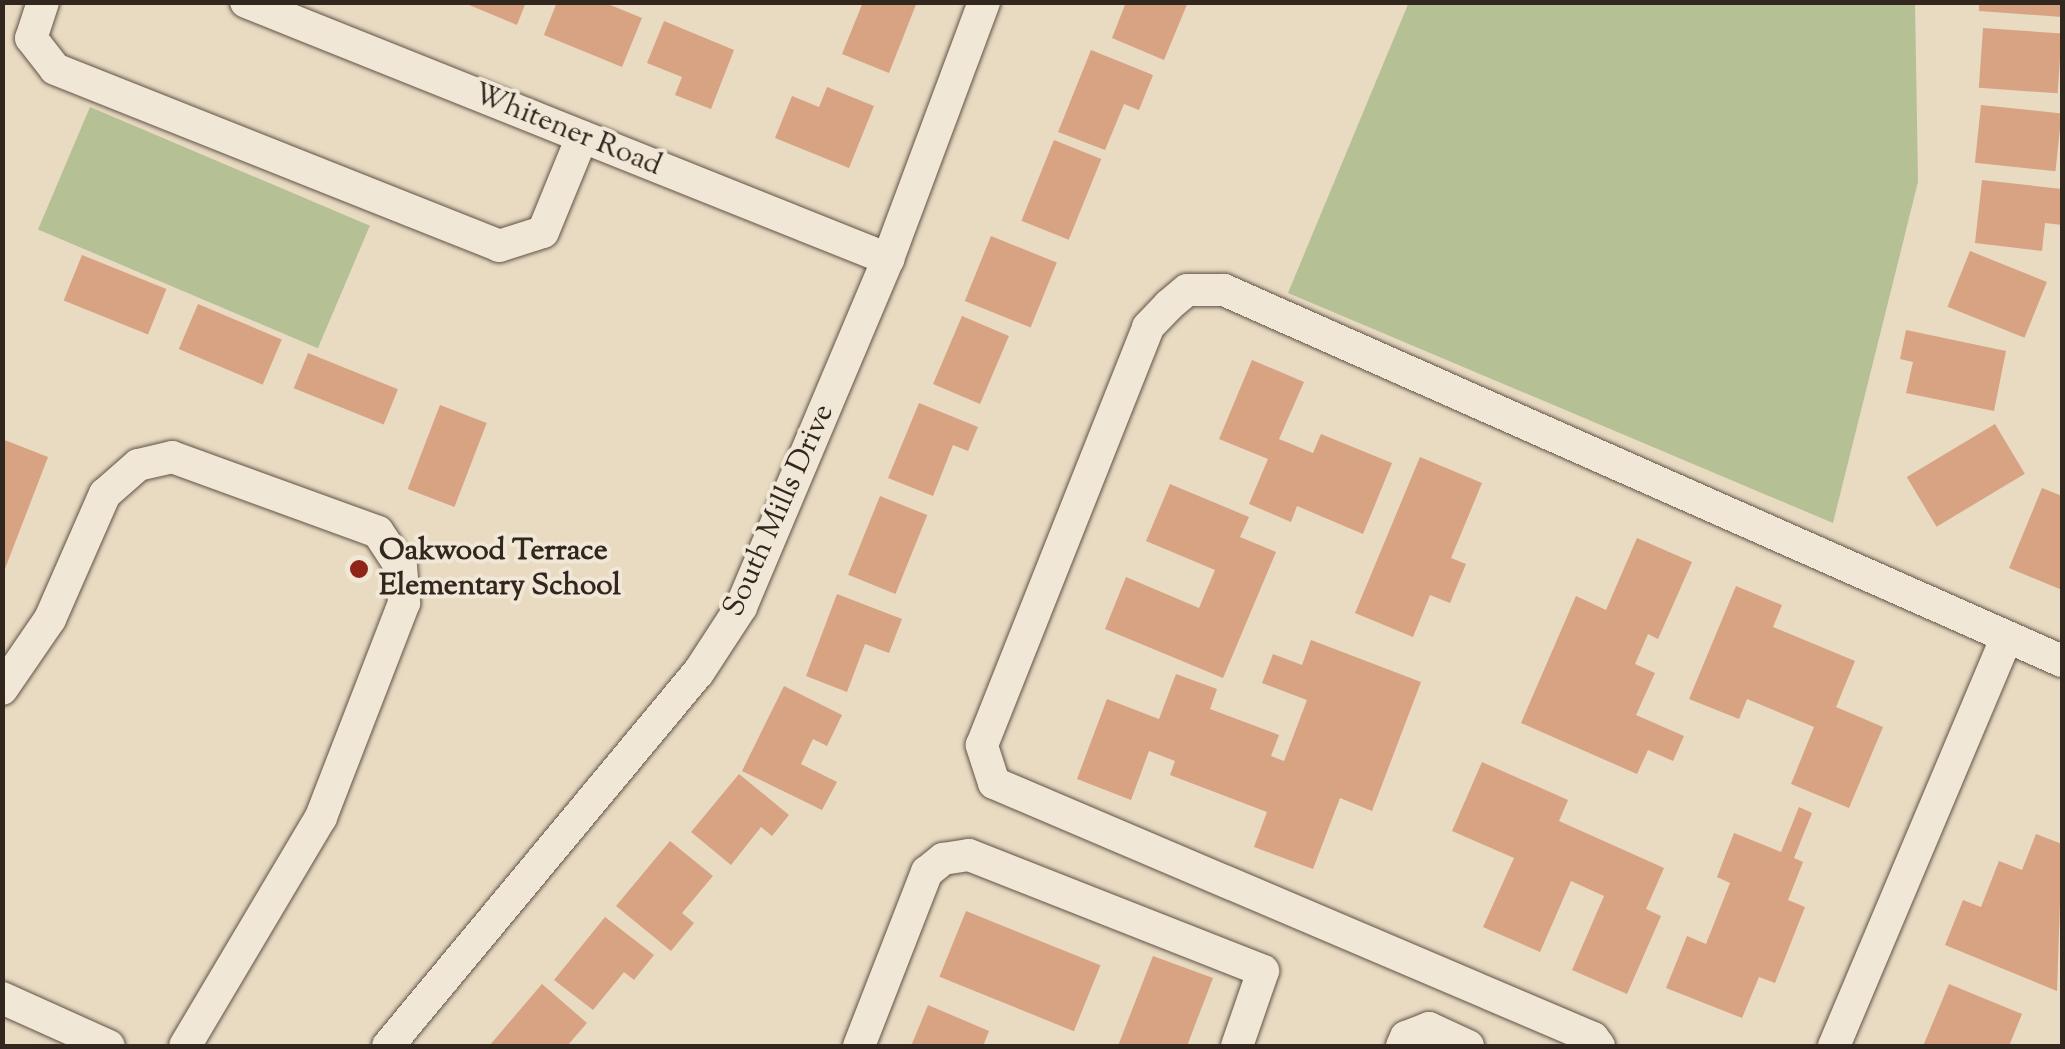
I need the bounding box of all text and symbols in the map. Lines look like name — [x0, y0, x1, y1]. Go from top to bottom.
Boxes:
street label: Whitener Road — [468, 77, 666, 185]
street label: South Mills Drive — [717, 399, 843, 623]
place label: Oakwood Terrace Elementary School — [379, 534, 621, 604]
marker: Oakwood Terrace Elementary School — [348, 558, 370, 580]

